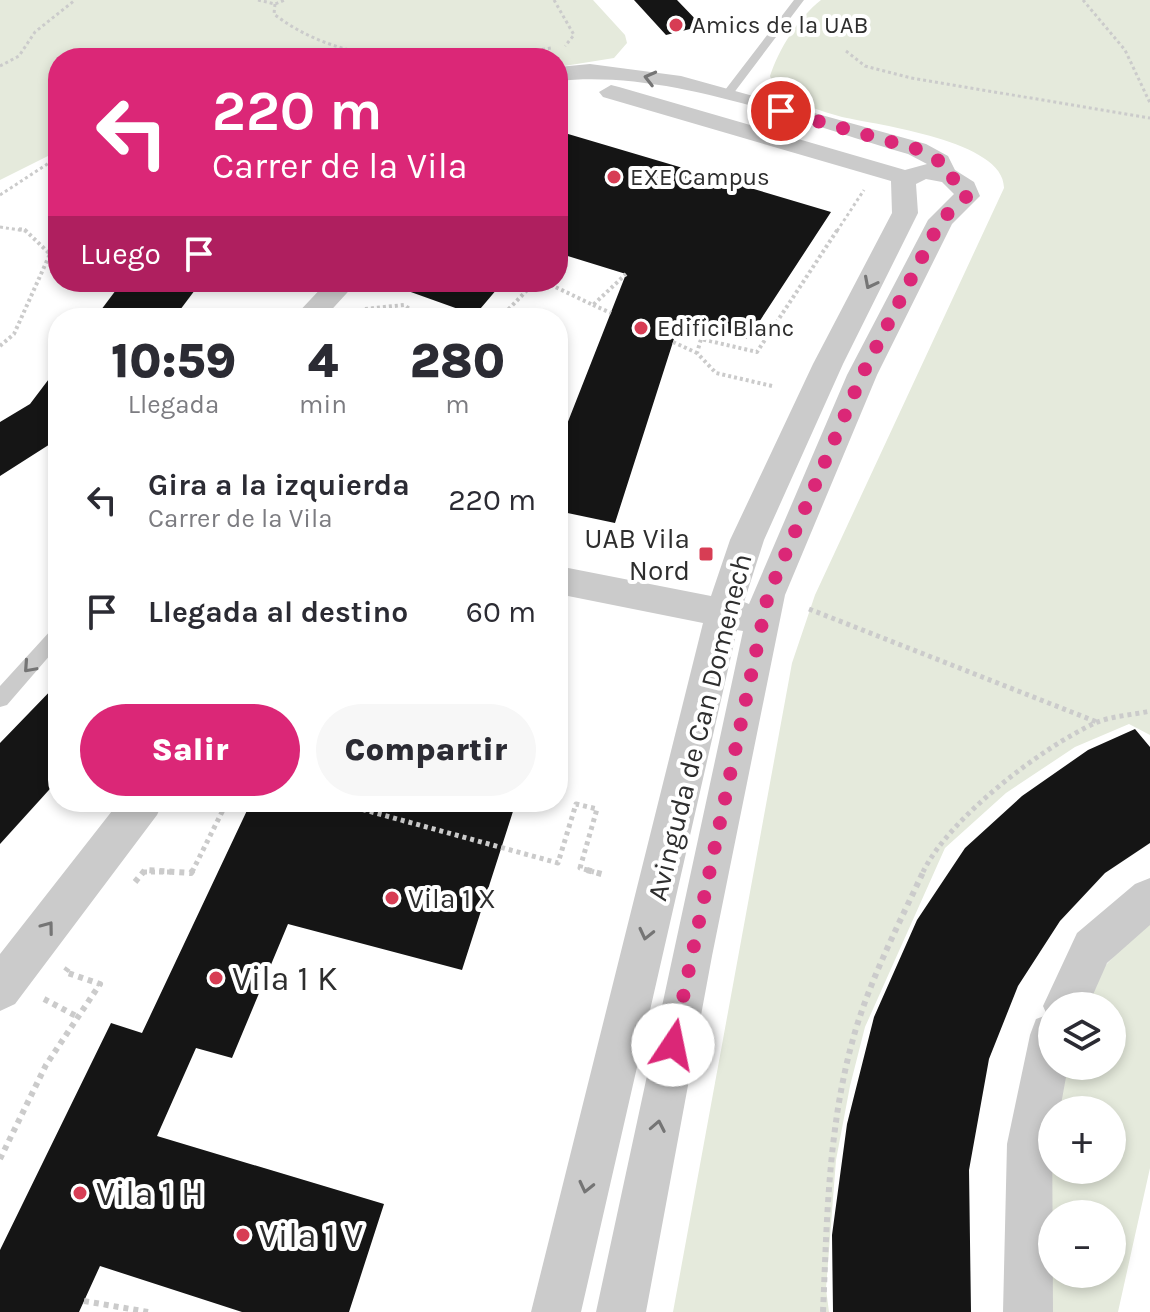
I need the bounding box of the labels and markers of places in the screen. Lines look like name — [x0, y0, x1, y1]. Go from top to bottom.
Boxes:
place label: Amics de la UAB — [692, 11, 868, 39]
marker: Amics de la UAB — [667, 16, 685, 34]
pin — [747, 77, 815, 145]
place label: EXE Campus — [630, 163, 770, 191]
marker: EXE Campus — [605, 168, 623, 186]
place label: Edifici Blanc — [657, 314, 794, 342]
marker: Edifici Blanc — [632, 319, 650, 337]
place label: UAB Vila Nord — [584, 522, 690, 587]
marker: UAB Vila Nord — [697, 545, 715, 563]
place label: Vila 1 X — [408, 882, 496, 915]
marker: Vila 1 X — [383, 889, 401, 907]
place label: Vila 1 K — [232, 959, 338, 999]
marker: Vila 1 K — [207, 969, 225, 987]
place label: Vila 1 H — [96, 1174, 204, 1214]
marker: Vila 1 H — [71, 1184, 89, 1202]
place label: Vila 1 V — [259, 1216, 363, 1256]
marker: Vila 1 V — [234, 1226, 252, 1244]

